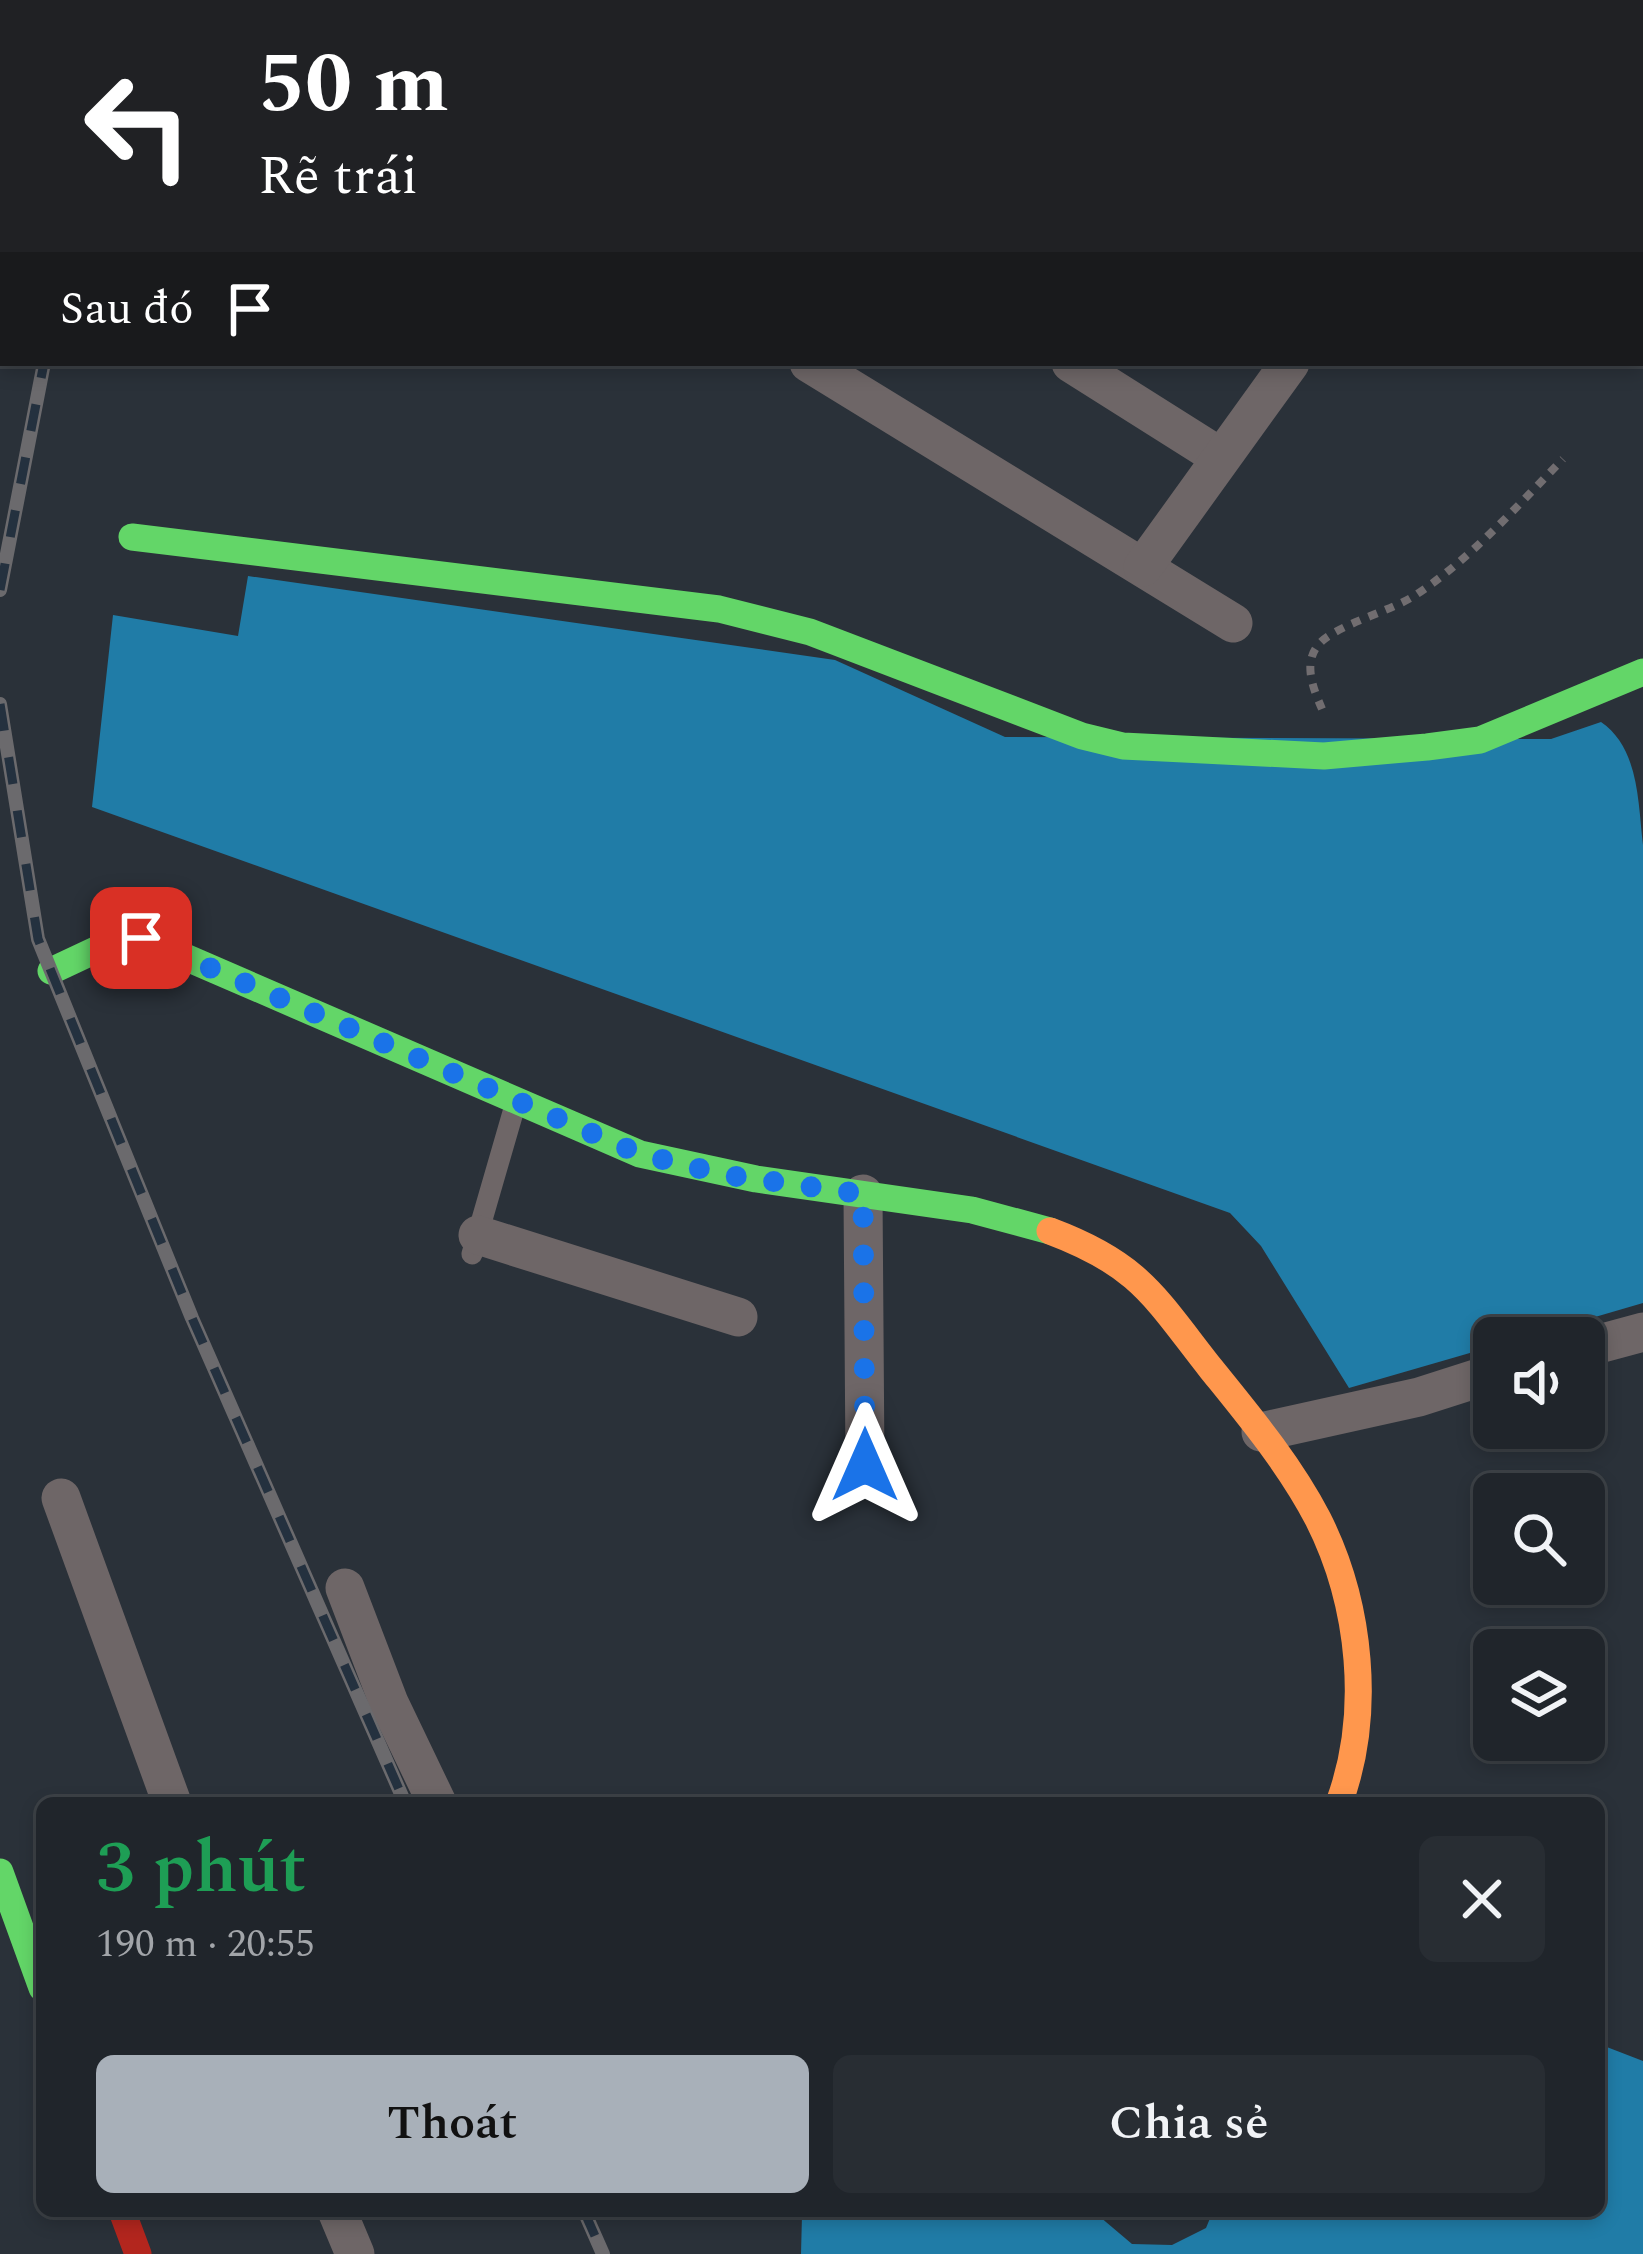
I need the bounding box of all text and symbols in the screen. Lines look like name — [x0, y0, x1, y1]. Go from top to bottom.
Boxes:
text: 50 m — [258, 21, 449, 149]
icon: left — [60, 48, 216, 204]
text: Rẽ trái — [258, 136, 418, 218]
text: Sau đó — [60, 275, 193, 344]
icon: arrive — [217, 276, 283, 342]
pin — [90, 887, 192, 989]
icon: arrive — [108, 905, 174, 971]
map controls — [1473, 1317, 1605, 1761]
button: sound — [1473, 1317, 1605, 1449]
position arrow — [802, 1402, 928, 1528]
button: search — [1473, 1473, 1605, 1605]
button: layers — [1473, 1629, 1605, 1761]
text: 3 phút — [96, 1815, 306, 1924]
button: close — [1419, 1836, 1545, 1962]
text: 190 m · 20:55 — [96, 1915, 315, 1974]
button: Thoát — [96, 2055, 809, 2193]
button: Chia sẻ — [833, 2055, 1545, 2193]

